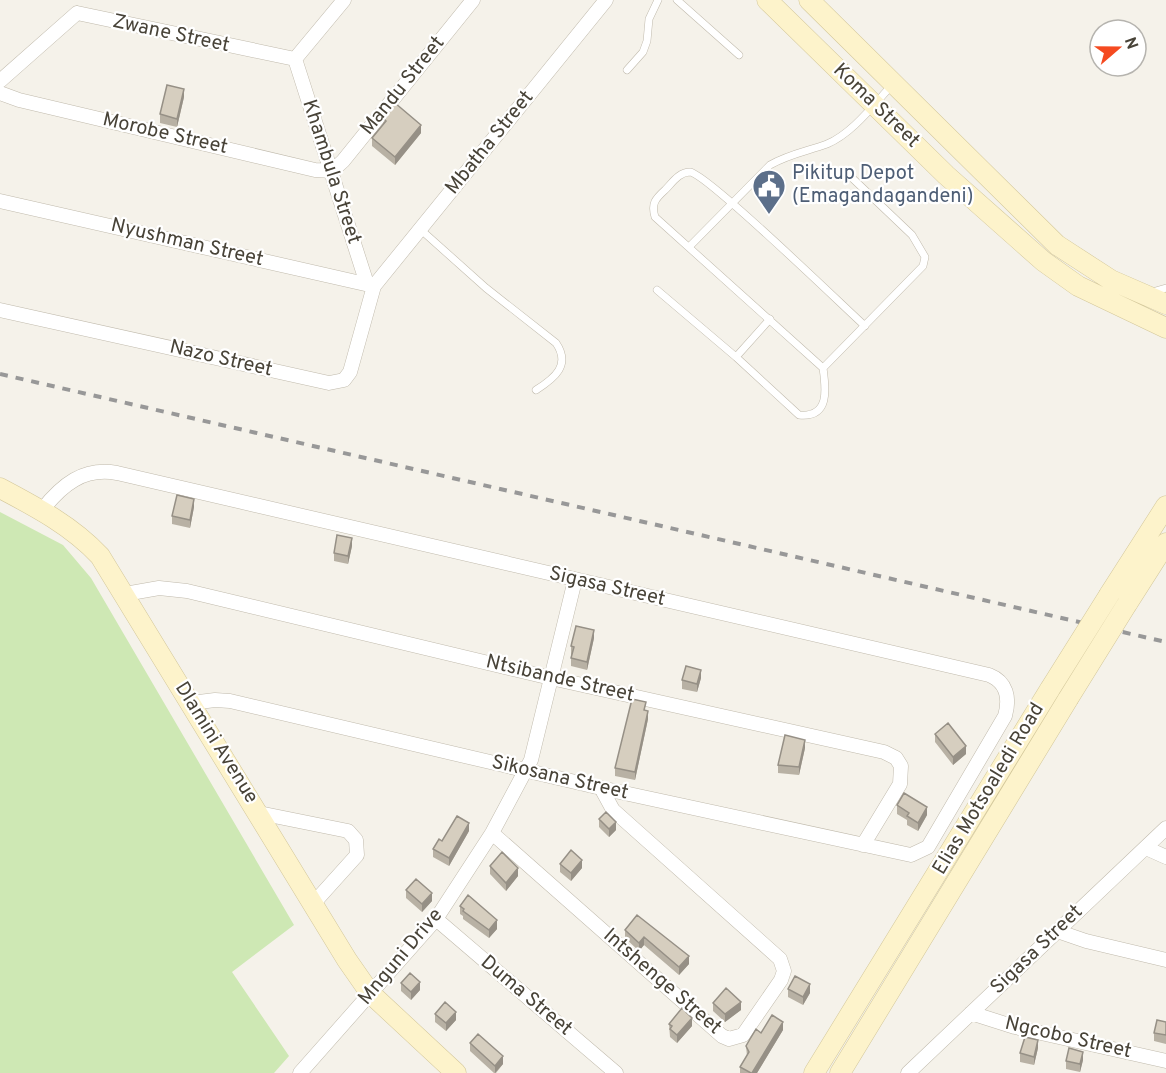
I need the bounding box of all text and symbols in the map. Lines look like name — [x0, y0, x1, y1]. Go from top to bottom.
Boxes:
street label: Zwane Street — [110, 9, 232, 59]
north arrow — [1088, 18, 1148, 78]
street label: Mandu Street — [355, 31, 451, 141]
text: N — [1119, 35, 1142, 52]
street label: Koma Street — [827, 58, 925, 154]
street label: Mbatha Street — [440, 86, 540, 200]
street label: Khambula Street — [295, 97, 367, 247]
street label: Morobe Street — [100, 107, 230, 161]
place label: Pikitup Depot (Emagandagandeni) — [792, 161, 974, 210]
public building icon: Pikitup Depot (Emagandagandeni) — [751, 168, 787, 215]
street label: Nyushman Street — [108, 213, 266, 273]
street label: Nazo Street — [167, 335, 275, 383]
street label: Sigasa Street — [546, 561, 668, 613]
street label: Ntsibande Street — [483, 649, 637, 709]
street label: Dlamini Avenue — [168, 677, 264, 809]
street label: Elias Motsoaledi Road — [927, 698, 1051, 880]
street label: Sikosana Street — [489, 750, 631, 806]
street label: Sigasa Street — [985, 900, 1089, 1000]
street label: Mnguni Drive — [353, 903, 449, 1011]
street label: Intshenge Street — [597, 923, 727, 1041]
street label: Duma Street — [475, 950, 577, 1042]
street label: Ngcobo Street — [1002, 1011, 1134, 1065]

